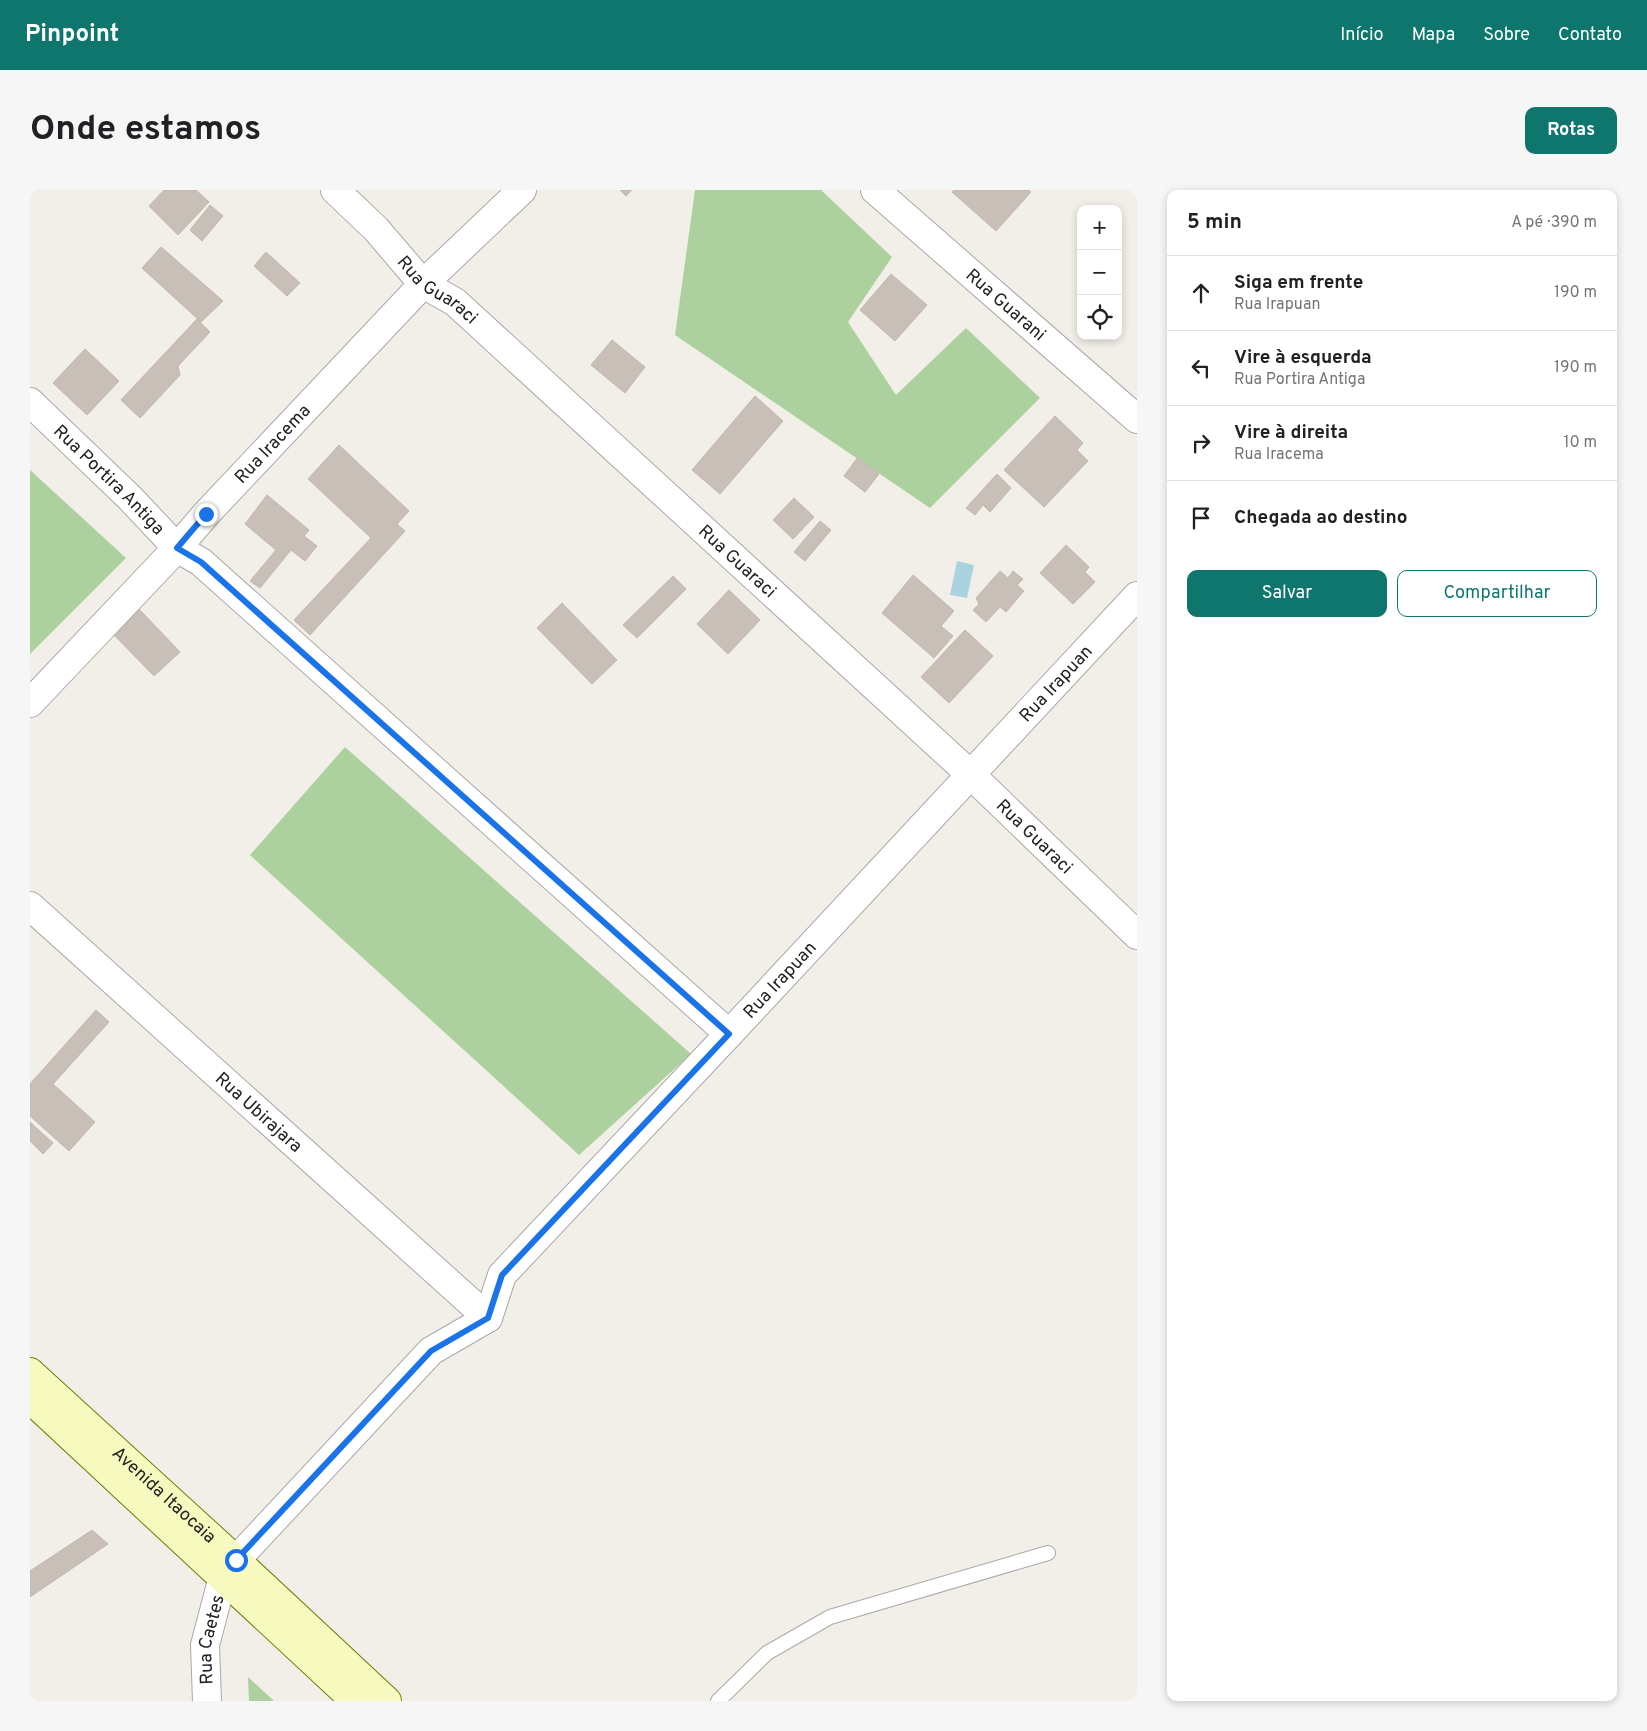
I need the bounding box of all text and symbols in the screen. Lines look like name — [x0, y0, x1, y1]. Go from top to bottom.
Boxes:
text: Pinpoint — [25, 20, 119, 50]
text: Início — [1340, 24, 1384, 47]
text: Mapa — [1412, 24, 1455, 47]
text: Sobre — [1483, 24, 1530, 47]
text: Contato — [1558, 24, 1622, 47]
button: Rotas — [1525, 107, 1617, 154]
text: Onde estamos — [30, 108, 261, 152]
map controls — [1077, 205, 1122, 340]
button: + — [1077, 205, 1122, 250]
text: 5 min — [1187, 209, 1242, 236]
text: A pé · 390 m — [1511, 213, 1597, 233]
button: − — [1077, 250, 1122, 295]
street label: Rua Guaraci — [391, 252, 482, 330]
street label: Rua Guarani — [960, 264, 1050, 347]
text: Siga em frente — [1234, 271, 1363, 295]
icon: ahead — [1187, 279, 1215, 307]
text: 190 m — [1554, 283, 1597, 303]
button: locate — [1077, 295, 1122, 340]
text: Rua Irapuan — [1234, 295, 1321, 315]
text: Vire à esquerda — [1234, 346, 1372, 370]
icon: left — [1187, 354, 1215, 382]
text: 190 m — [1554, 358, 1597, 378]
text: Rua Portira Antiga — [1234, 370, 1365, 390]
street label: Rua Iracema — [230, 400, 316, 489]
street label: Rua Portira Antiga — [48, 420, 169, 541]
text: Vire à direita — [1234, 421, 1348, 445]
icon: right — [1187, 429, 1215, 457]
text: 10 m — [1563, 433, 1597, 453]
text: Rua Iracema — [1234, 445, 1324, 465]
route end — [195, 503, 218, 526]
icon: arrive — [1187, 504, 1215, 532]
text: Chegada ao destino — [1234, 506, 1408, 530]
street label: Rua Guaraci — [693, 521, 781, 604]
button: Salvar — [1187, 570, 1387, 617]
button: Compartilhar — [1397, 570, 1597, 617]
street label: Rua Irapuan — [1015, 641, 1098, 728]
street label: Rua Guaraci — [990, 795, 1077, 880]
street label: Rua Irapuan — [739, 937, 822, 1024]
street label: Rua Ubirajara — [209, 1068, 307, 1158]
street label: Avenida Itaocaia — [107, 1442, 220, 1549]
route start — [225, 1549, 248, 1572]
street label: Rua Caetes — [194, 1593, 231, 1685]

